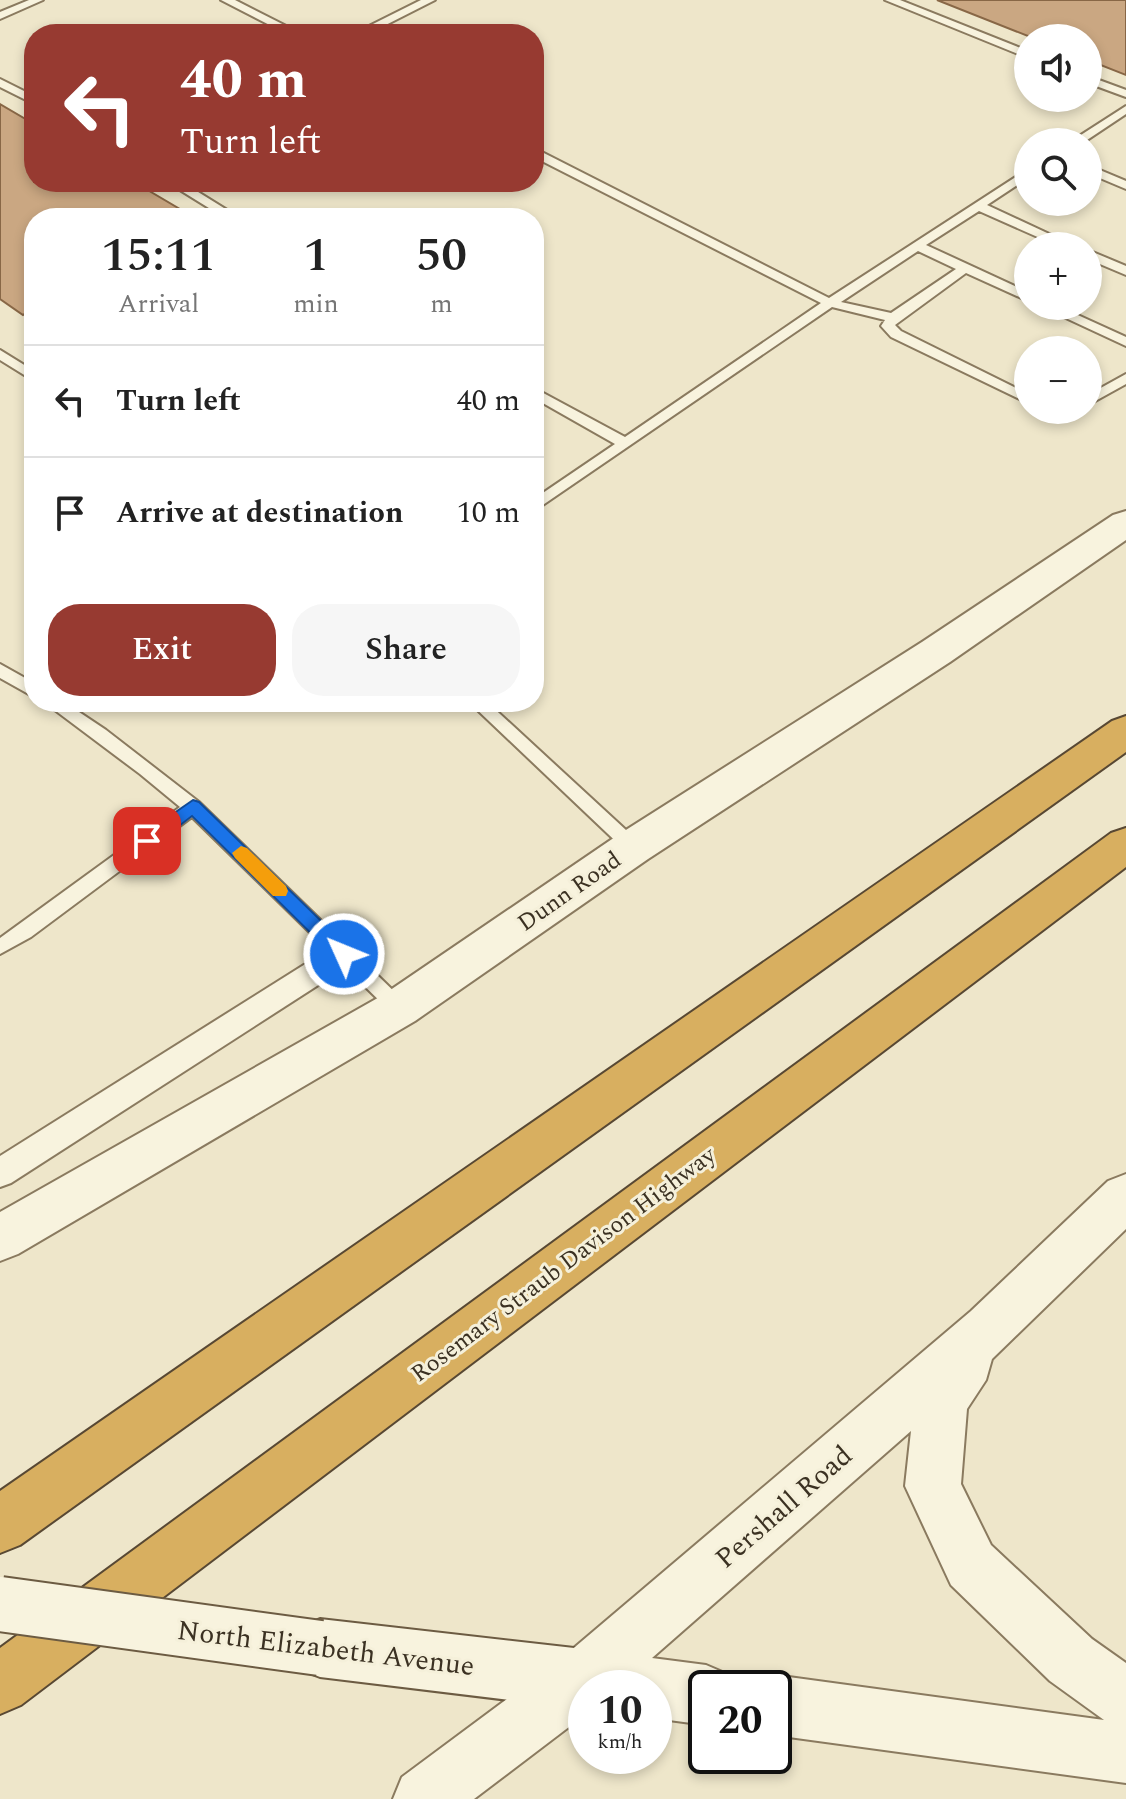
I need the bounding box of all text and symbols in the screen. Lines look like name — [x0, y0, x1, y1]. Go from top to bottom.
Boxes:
map controls — [1014, 24, 1102, 424]
button: sound — [1014, 24, 1102, 112]
text: 40 m — [180, 38, 307, 123]
icon: left — [48, 56, 152, 160]
text: Turn left — [180, 115, 321, 170]
button: search — [1014, 128, 1102, 216]
text: 15:11 — [101, 219, 216, 292]
text: 1 — [303, 219, 329, 292]
text: 50 — [416, 219, 467, 292]
button: + — [1014, 232, 1102, 320]
text: Arrival — [118, 284, 199, 324]
text: min — [293, 284, 339, 324]
text: m — [430, 284, 453, 324]
button: − — [1014, 336, 1102, 424]
text: Turn left — [116, 378, 241, 424]
text: 40 m — [457, 378, 520, 424]
icon: left — [48, 379, 92, 423]
text: Arrive at destination — [116, 490, 403, 536]
text: 10 m — [457, 490, 520, 536]
icon: arrive — [48, 491, 92, 535]
button: Exit — [48, 604, 276, 696]
button: Share — [292, 604, 520, 696]
pin — [113, 807, 181, 875]
icon: arrive — [125, 819, 169, 863]
street label: Dunn Road — [510, 843, 629, 941]
position arrow — [302, 912, 386, 996]
street label: Rosemary Straub Davison Highway — [404, 1137, 725, 1392]
street label: Pershall Road — [706, 1435, 862, 1579]
street label: North Elizabeth Avenue — [175, 1609, 477, 1688]
speed limit sign: 20 — [688, 1670, 792, 1774]
text: 10 — [598, 1681, 642, 1742]
text: km/h — [598, 1727, 643, 1757]

